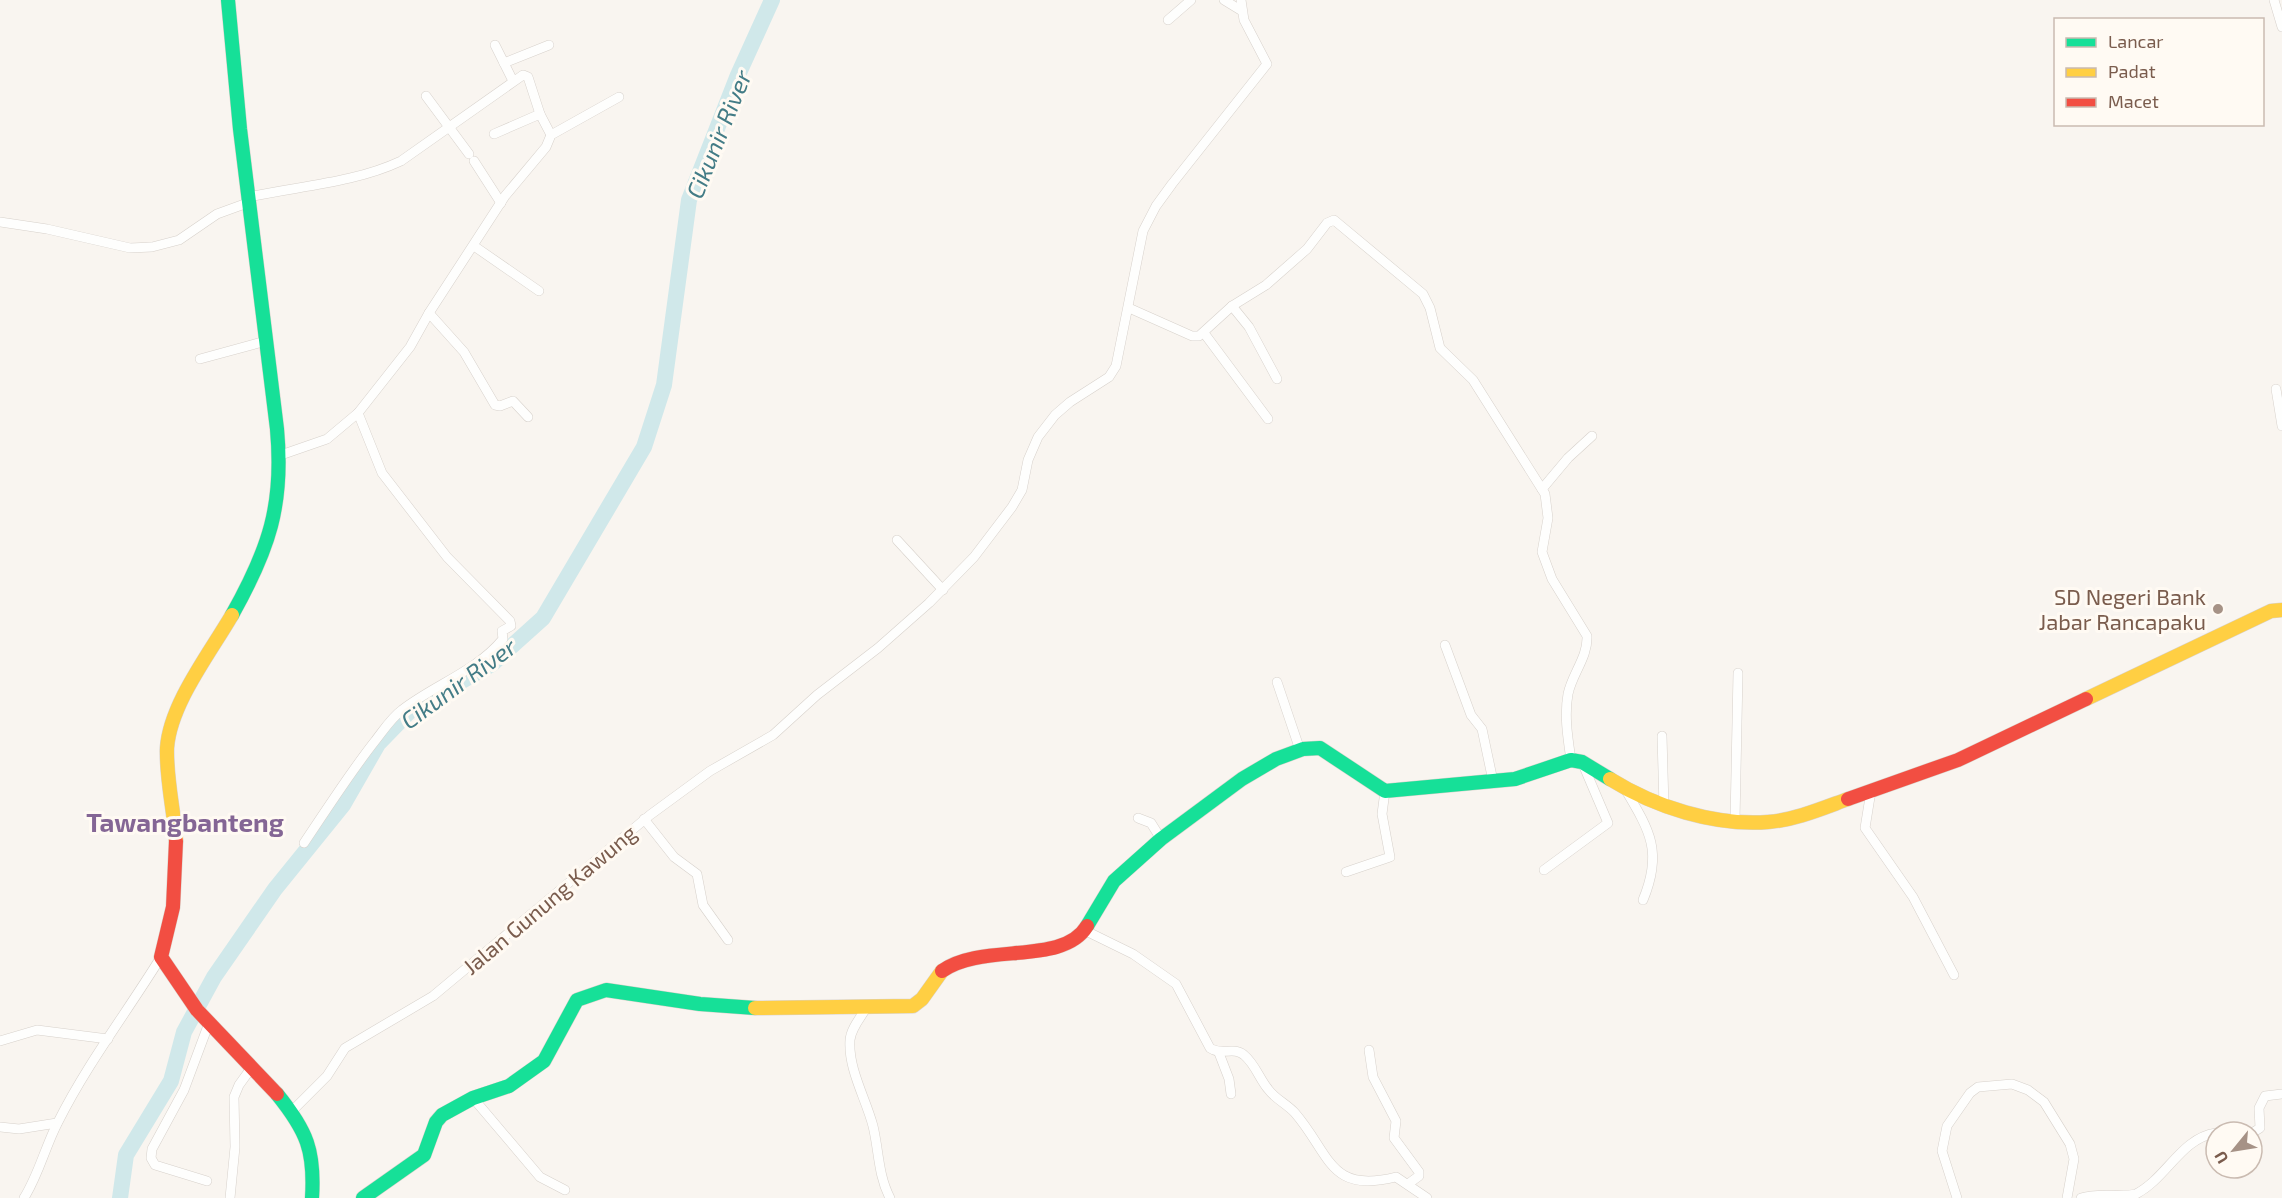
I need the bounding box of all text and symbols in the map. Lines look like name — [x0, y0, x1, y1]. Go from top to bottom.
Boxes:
legend — [2054, 18, 2264, 126]
text: Lancar — [2108, 30, 2164, 52]
text: Padat — [2108, 60, 2156, 82]
water label: Cikunir River — [679, 65, 757, 202]
text: Macet — [2108, 90, 2159, 112]
place label: SD Negeri Bank Jabar Rancapaku — [2039, 583, 2206, 634]
marker: SD Negeri Bank Jabar Rancapaku — [2211, 602, 2225, 616]
water label: Cikunir River — [395, 631, 522, 735]
district label: Tawangbanteng — [86, 806, 284, 837]
street label: Jalan Gunung Kawung — [457, 819, 641, 979]
north arrow — [2204, 1120, 2264, 1180]
text: U — [2210, 1148, 2232, 1167]

